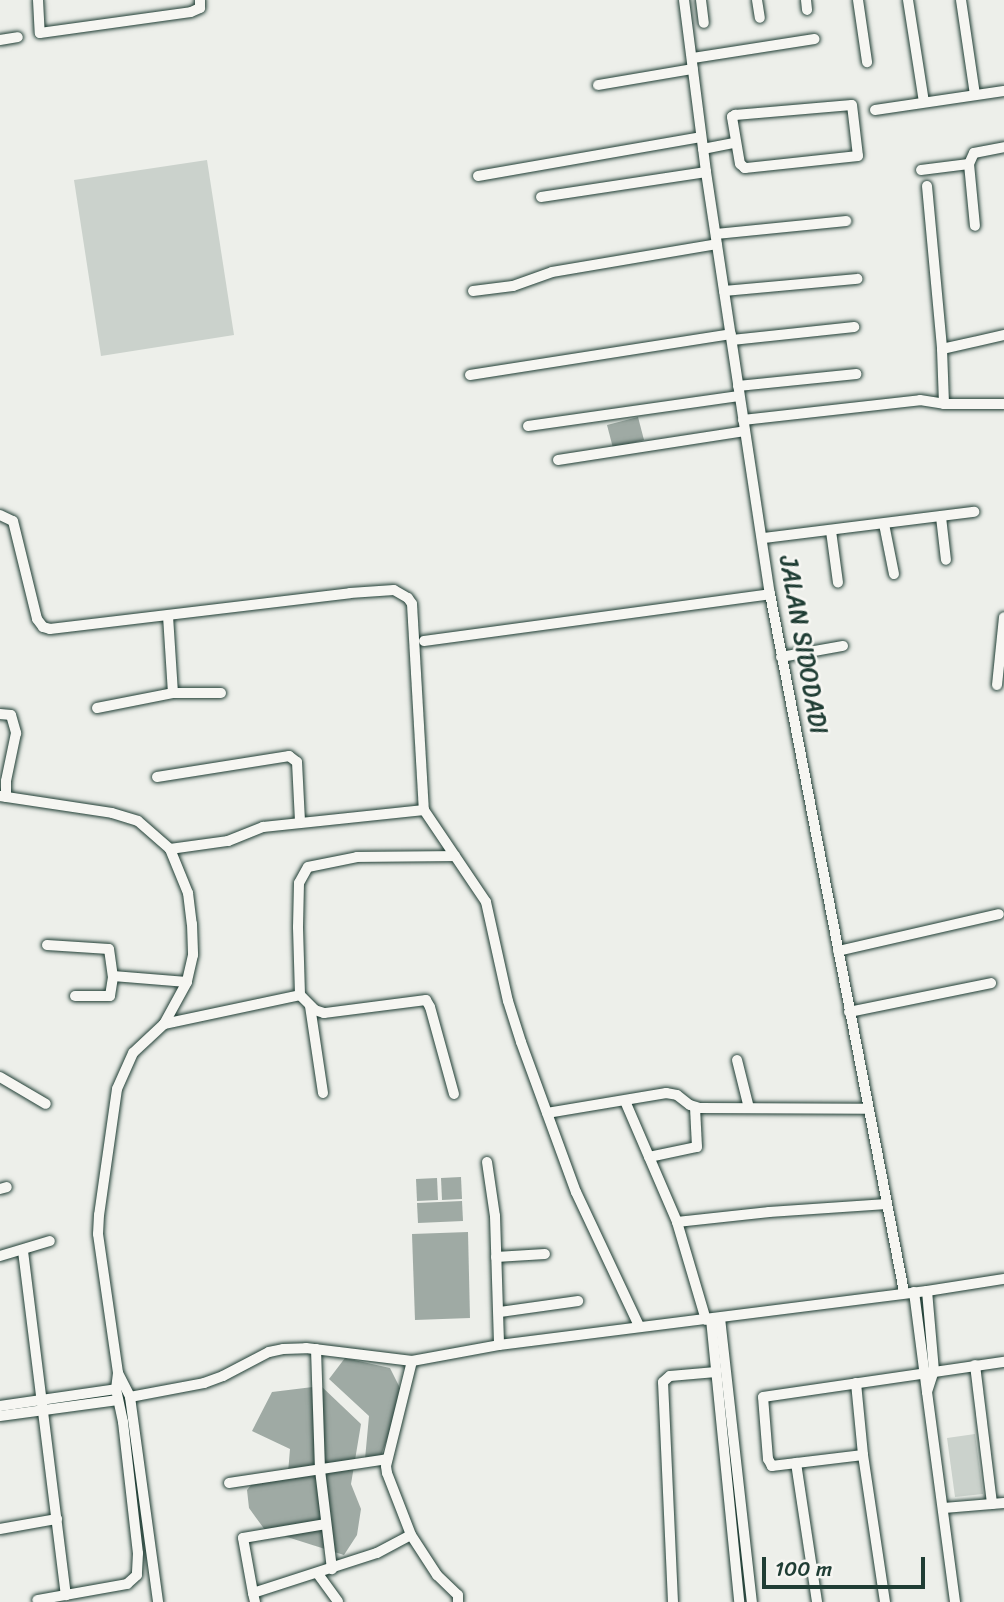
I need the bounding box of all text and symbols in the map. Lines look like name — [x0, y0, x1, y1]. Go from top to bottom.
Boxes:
street label: JALAN SIDODADI — [773, 551, 833, 739]
scale bar — [766, 1542, 929, 1586]
text: 100 m — [775, 1550, 832, 1588]

